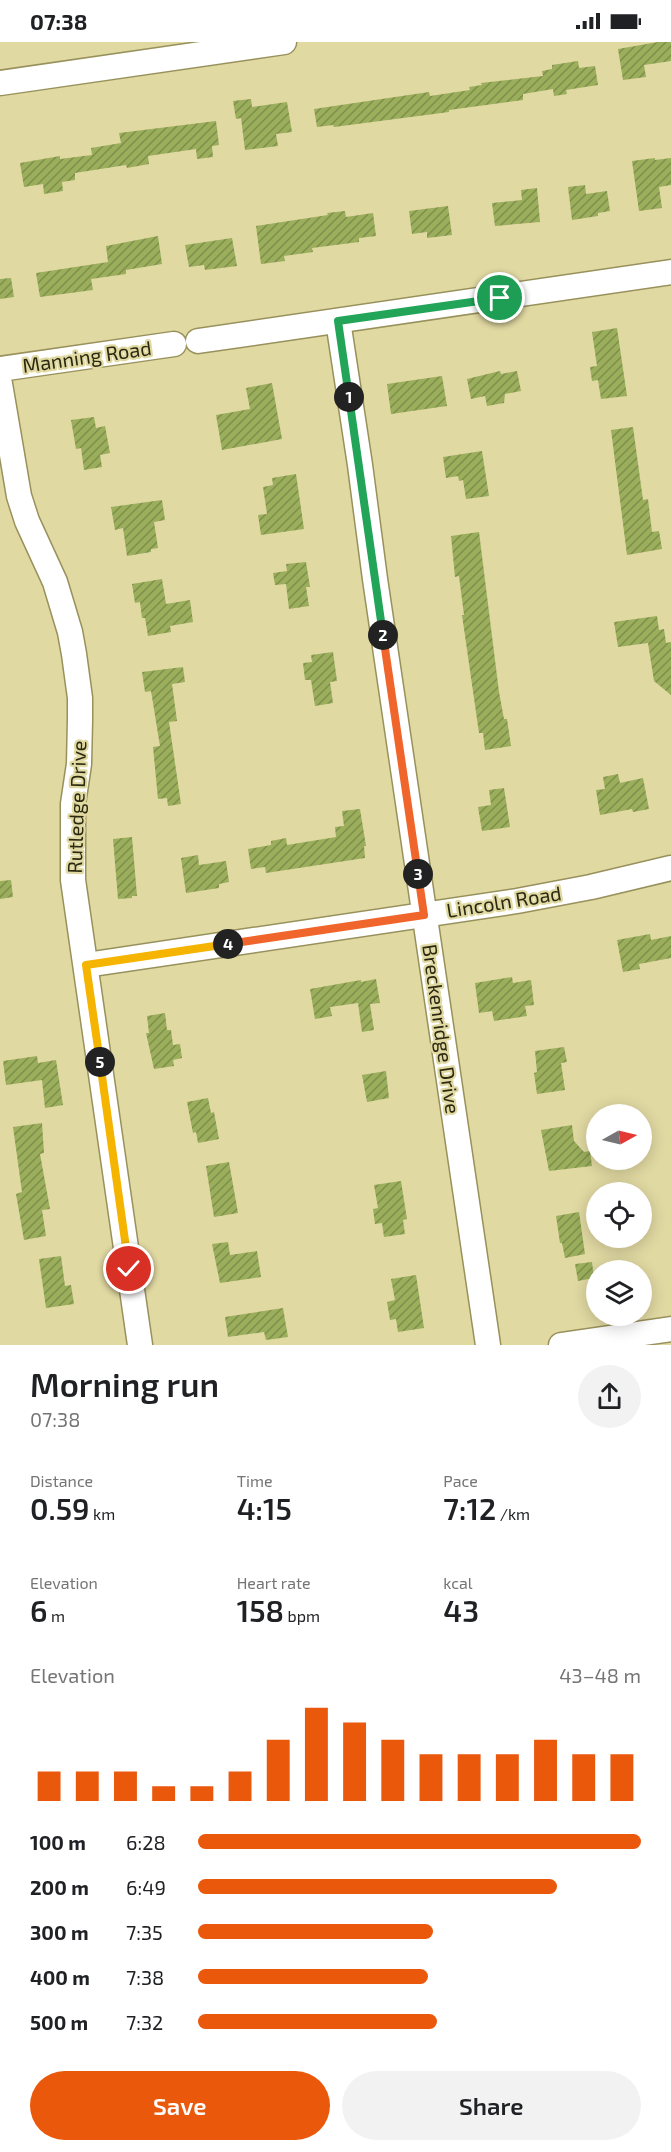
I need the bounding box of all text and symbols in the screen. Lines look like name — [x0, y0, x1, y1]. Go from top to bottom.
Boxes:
text: 07:38 — [30, 8, 87, 34]
pin — [474, 272, 525, 323]
icon: arrive — [483, 281, 516, 314]
street label: Manning Road — [21, 335, 153, 377]
pin: 1 — [334, 382, 364, 412]
text: 1 — [346, 387, 352, 406]
pin: 2 — [368, 620, 398, 650]
text: 2 — [378, 625, 388, 644]
street label: Rutledge Drive — [62, 740, 90, 874]
pin: 3 — [403, 859, 433, 889]
text: 3 — [413, 864, 423, 883]
street label: Lincoln Road — [445, 880, 563, 922]
pin: 4 — [213, 929, 243, 959]
text: 4 — [223, 934, 233, 953]
street label: Breckenridge Drive — [418, 942, 466, 1115]
pin: 5 — [85, 1047, 115, 1077]
text: 5 — [96, 1052, 104, 1071]
north arrow — [586, 1104, 652, 1170]
map controls — [586, 1104, 652, 1326]
button: locate — [586, 1182, 652, 1248]
pin — [103, 1243, 154, 1294]
icon: check — [112, 1252, 145, 1285]
button: layers — [586, 1260, 652, 1326]
text: Morning run — [30, 1364, 219, 1404]
button: share — [578, 1365, 641, 1428]
text: 07:38 — [30, 1407, 80, 1431]
text: Distance — [30, 1471, 93, 1490]
text: Time — [237, 1471, 273, 1490]
text: Pace — [443, 1471, 478, 1490]
text: 0.59 — [30, 1490, 90, 1526]
text: 4:15 — [237, 1490, 292, 1526]
text: 7:12 — [443, 1490, 496, 1526]
text: km — [90, 1504, 115, 1523]
text: /km — [496, 1504, 530, 1523]
text: Elevation — [30, 1573, 98, 1592]
text: Heart rate — [237, 1573, 311, 1592]
text: kcal — [443, 1573, 473, 1592]
text: 6 — [30, 1592, 47, 1628]
text: 158 — [237, 1592, 284, 1628]
text: 43 — [443, 1592, 479, 1628]
text: m — [47, 1606, 65, 1625]
text: bpm — [284, 1606, 320, 1625]
text: Elevation — [30, 1663, 115, 1687]
text: 43–48 m — [559, 1663, 641, 1687]
text: 100 m — [30, 1830, 86, 1854]
text: 6:28 — [126, 1830, 166, 1854]
text: 200 m — [30, 1875, 89, 1899]
text: 6:49 — [126, 1875, 166, 1899]
text: 300 m — [30, 1920, 89, 1944]
text: 7:35 — [126, 1920, 163, 1944]
text: 400 m — [30, 1965, 90, 1989]
text: 7:38 — [126, 1965, 164, 1989]
text: 500 m — [30, 2010, 88, 2034]
text: 7:32 — [126, 2010, 163, 2034]
button: Save — [30, 2071, 330, 2140]
button: Share — [342, 2071, 641, 2140]

